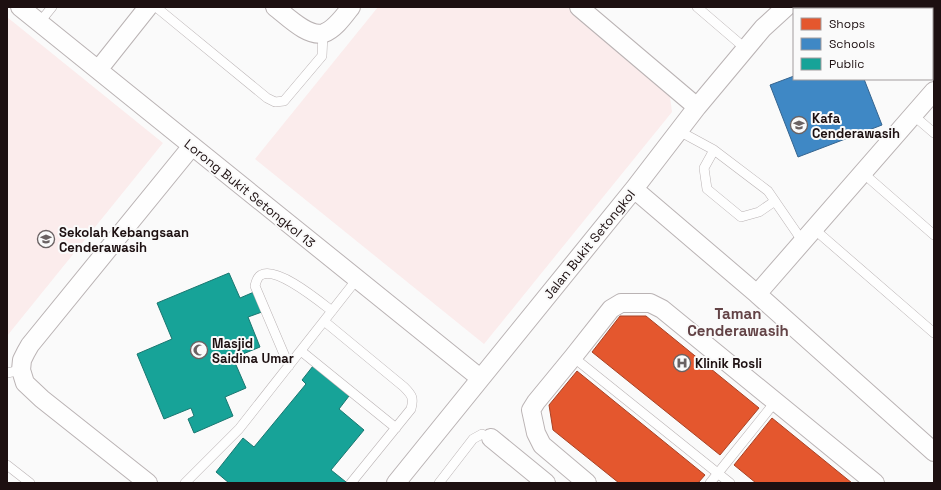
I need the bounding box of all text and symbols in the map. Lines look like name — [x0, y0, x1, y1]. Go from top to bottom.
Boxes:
legend — [793, 8, 933, 80]
text: Shops — [829, 16, 865, 32]
text: Schools — [829, 36, 875, 52]
text: Public — [829, 56, 864, 72]
place label: Kafa Cenderawasih — [812, 110, 900, 142]
school or university icon: Kafa Cenderawasih — [789, 115, 809, 135]
street label: Lorong Bukit Setongkol 13 — [181, 135, 319, 252]
street label: Jalan Bukit Setongkol — [540, 186, 639, 303]
place label: Sekolah Kebangsaan Cenderawasih — [59, 224, 189, 256]
school or university icon: Sekolah Kebangsaan Cenderawasih — [36, 229, 56, 249]
district label: Taman Cenderawasih — [687, 304, 789, 340]
place label: Masjid Saidina Umar — [212, 335, 294, 367]
mosque icon: Masjid Saidina Umar — [189, 340, 209, 360]
hospital icon: Klinik Rosli — [672, 353, 692, 373]
place label: Klinik Rosli — [695, 355, 762, 372]

